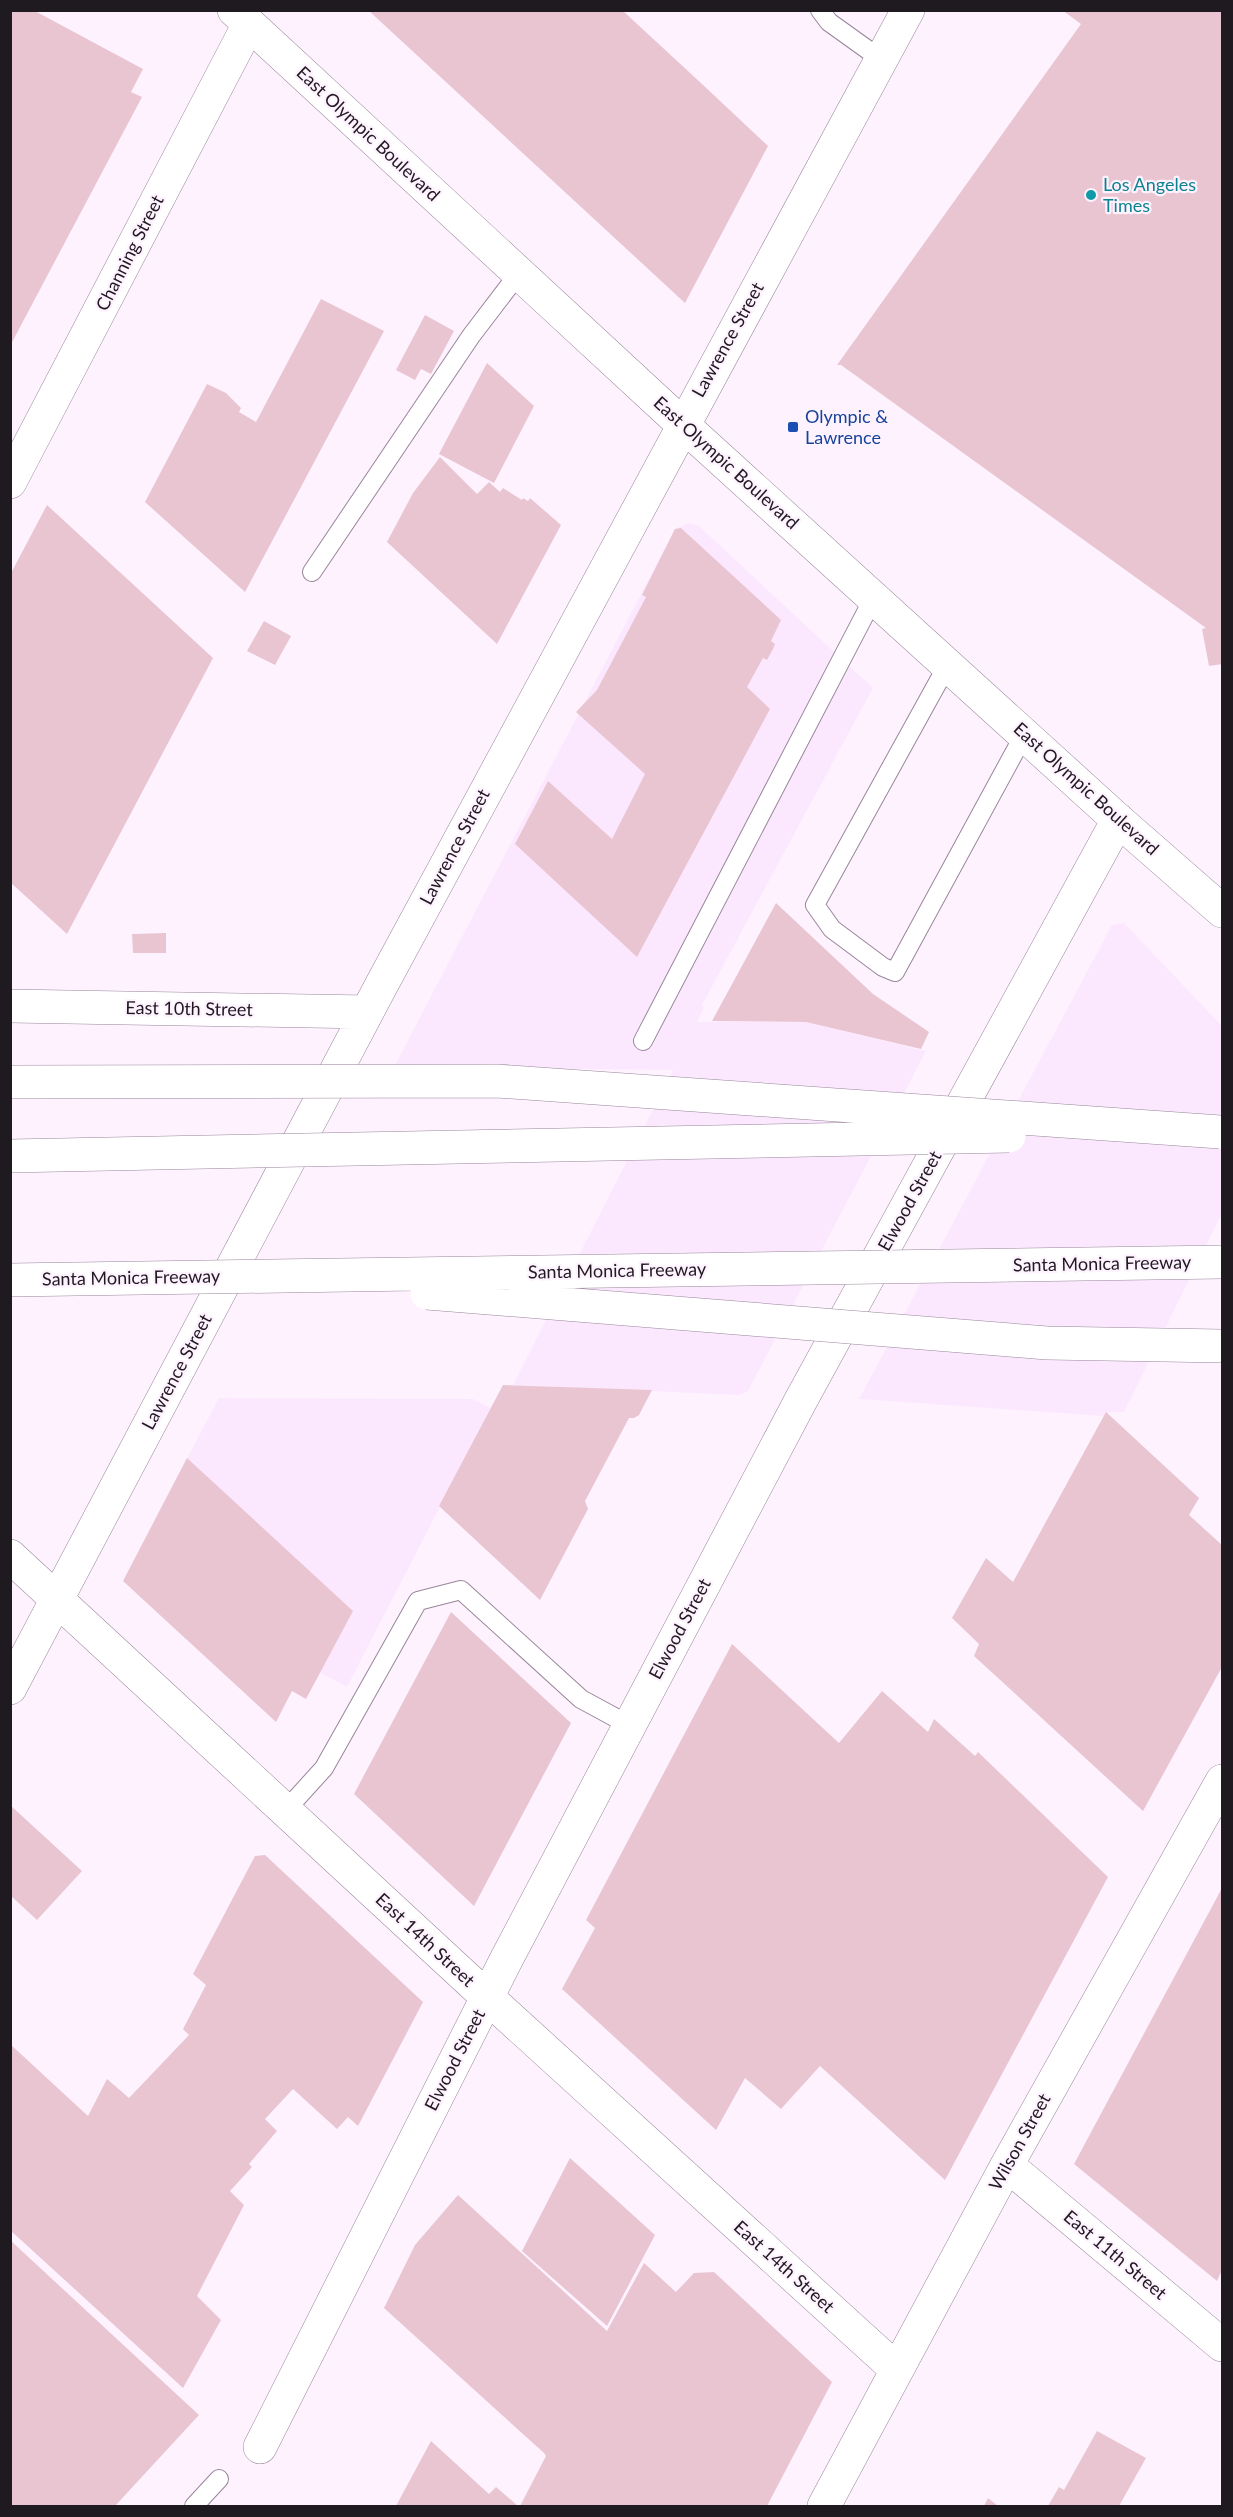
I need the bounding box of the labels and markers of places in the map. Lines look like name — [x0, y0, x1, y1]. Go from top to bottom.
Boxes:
place label: Los Angeles Times — [1103, 173, 1196, 216]
marker: Los Angeles Times — [1084, 188, 1098, 202]
place label: Olympic & Lawrence — [805, 405, 888, 448]
marker: Olympic & Lawrence — [786, 420, 800, 434]

